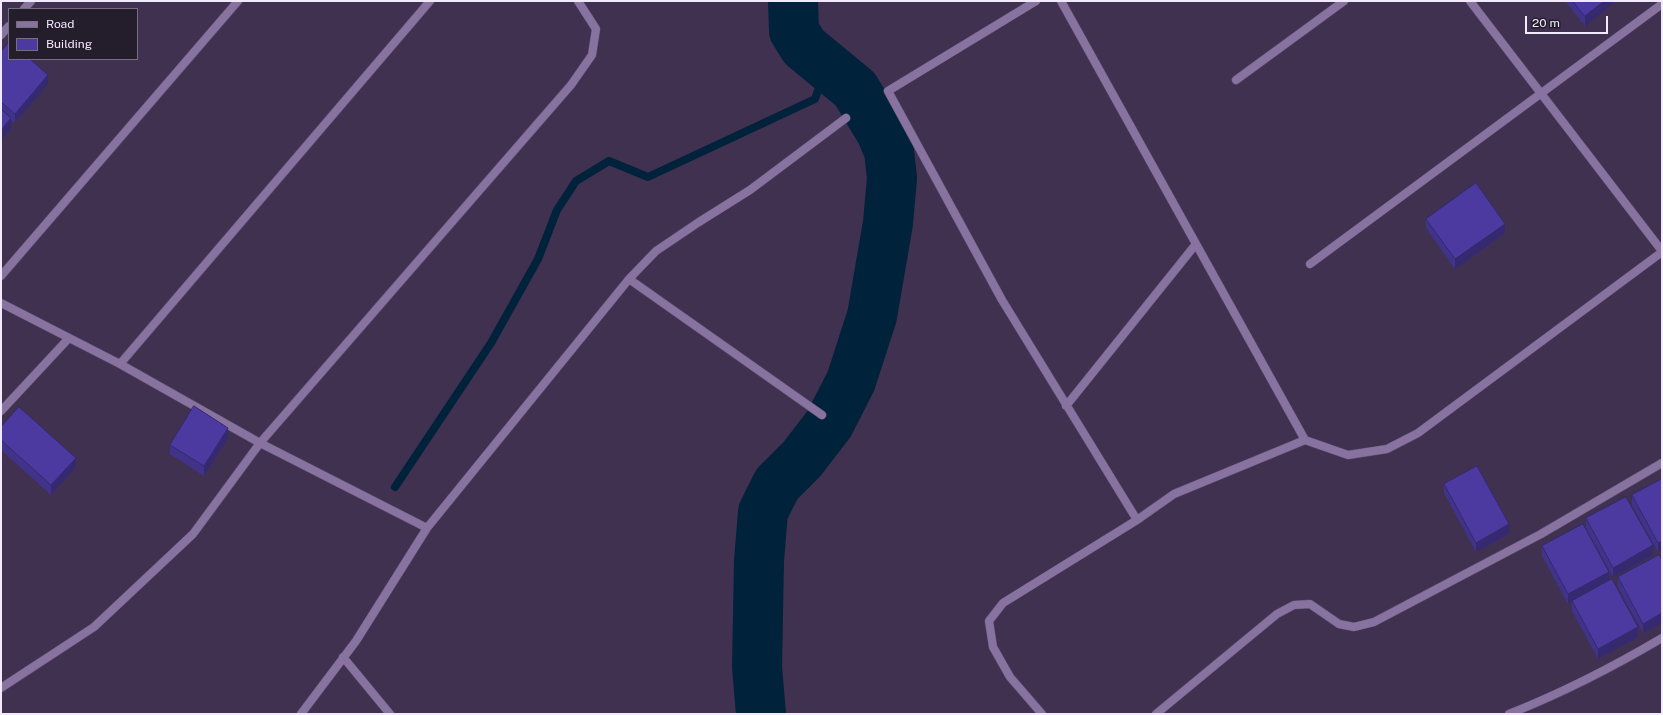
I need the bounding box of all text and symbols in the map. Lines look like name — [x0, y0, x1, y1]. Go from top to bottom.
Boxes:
legend — [8, 8, 138, 60]
scale bar — [1527, 8, 1610, 34]
text: 20 m — [1532, 16, 1560, 30]
text: Road — [46, 17, 74, 31]
text: Building — [46, 37, 92, 51]

